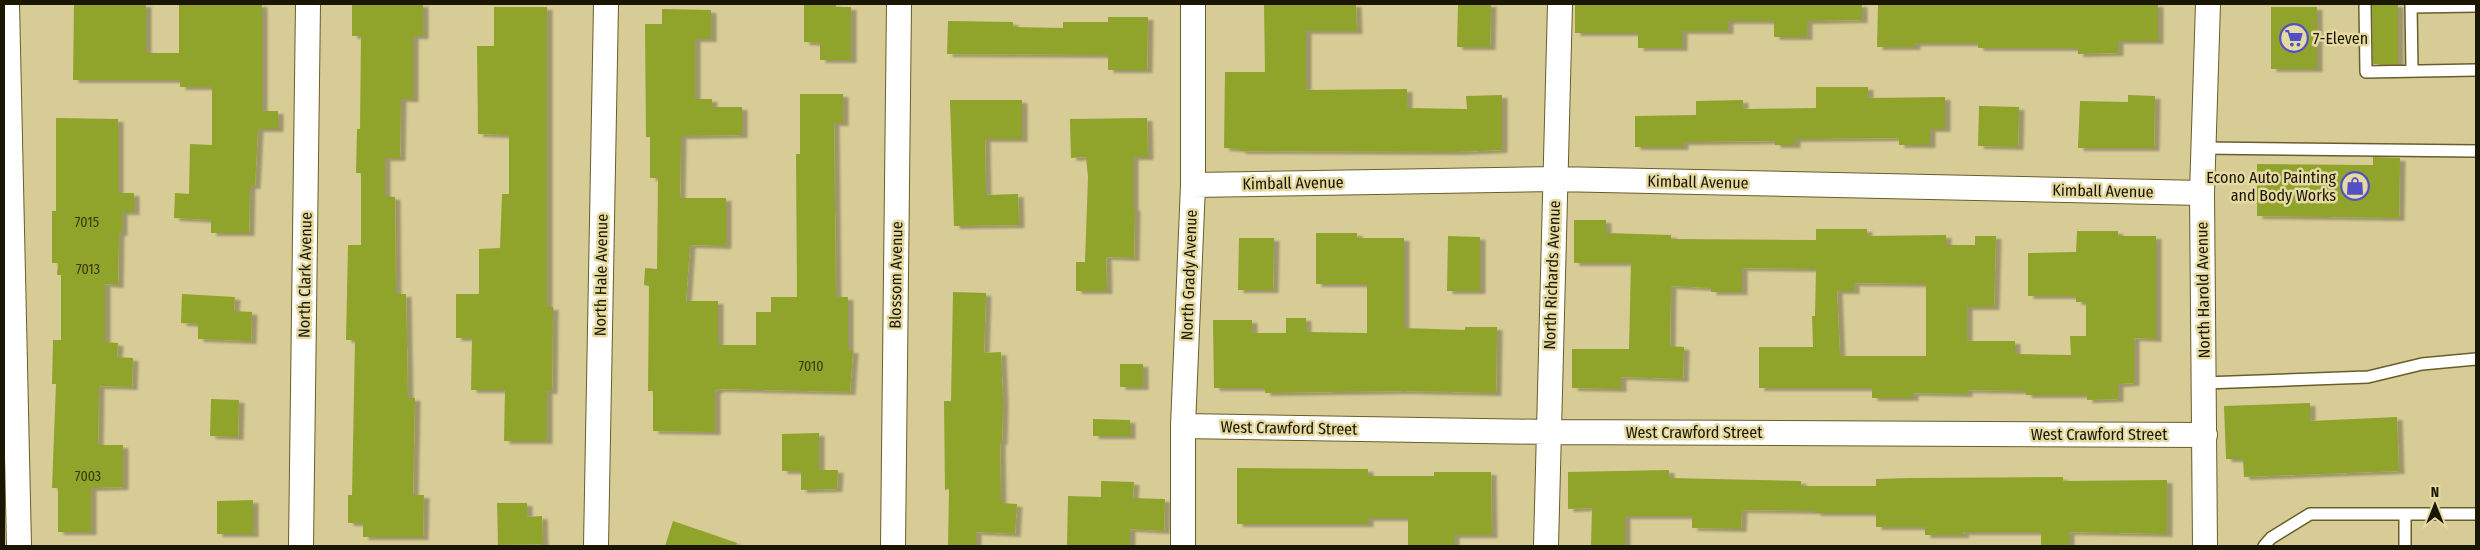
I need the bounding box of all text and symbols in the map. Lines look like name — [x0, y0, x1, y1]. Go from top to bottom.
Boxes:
supermarket icon: 7-Eleven — [2279, 23, 2309, 53]
place label: 7-Eleven — [2313, 29, 2368, 48]
place label: Econo Auto Painting and Body Works — [2206, 168, 2336, 205]
shop icon: Econo Auto Painting and Body Works — [2340, 171, 2370, 201]
street label: Kimball Avenue — [1647, 172, 1749, 192]
street label: Kimball Avenue — [1242, 173, 1344, 193]
street label: Kimball Avenue — [2052, 181, 2154, 201]
street label: North Richards Avenue — [1540, 200, 1564, 350]
street label: North Grady Avenue — [1177, 209, 1201, 341]
street label: North Clark Avenue — [294, 212, 316, 338]
house number: 7015 — [75, 214, 99, 231]
street label: North Hale Avenue — [590, 214, 612, 336]
street label: Blossom Avenue — [886, 221, 906, 329]
street label: North Harold Avenue — [2192, 221, 2214, 359]
house number: 7013 — [76, 261, 100, 278]
house number: 7010 — [798, 358, 824, 375]
street label: West Crawford Street — [1220, 417, 1358, 439]
street label: West Crawford Street — [1626, 423, 1763, 442]
street label: West Crawford Street — [2031, 425, 2168, 444]
house number: 7003 — [75, 468, 101, 485]
north arrow — [2410, 480, 2460, 530]
text: N — [2431, 484, 2439, 501]

